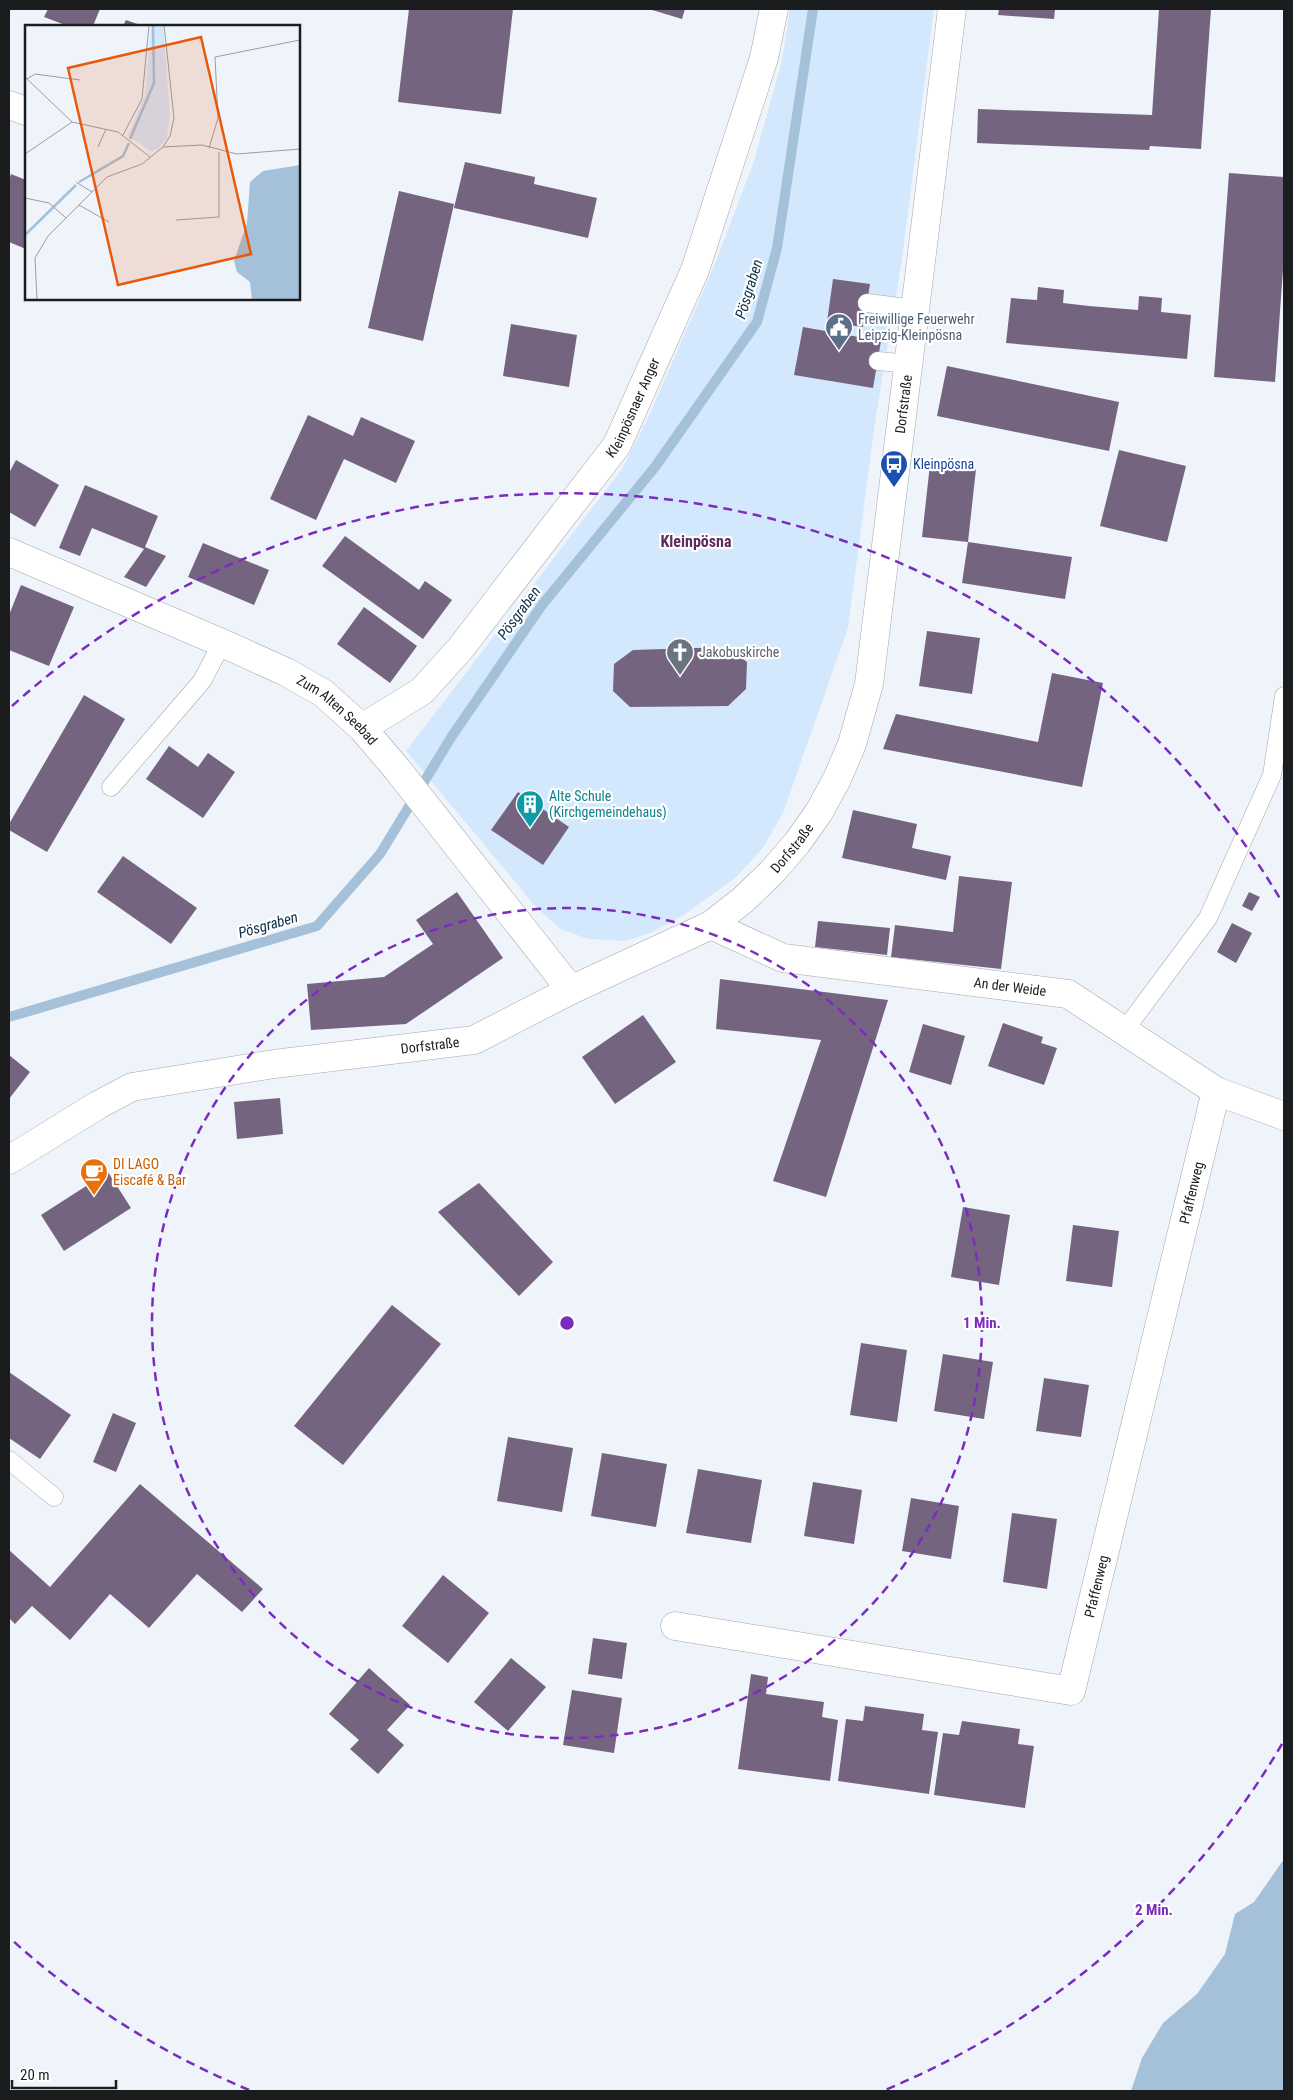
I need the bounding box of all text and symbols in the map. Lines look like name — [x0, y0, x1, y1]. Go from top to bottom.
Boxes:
inset map — [25, 25, 300, 300]
water label: Pösgraben — [731, 257, 767, 321]
place label: Freiwillige Feuerwehr Leipzig-Kleinpösna — [858, 311, 975, 343]
public building icon: Freiwillige Feuerwehr Leipzig-Kleinpösna — [824, 312, 854, 351]
street label: Kleinpösnaer Anger — [602, 356, 663, 461]
street label: Dorfstraße — [892, 374, 915, 434]
bus stop icon: Kleinpösna — [879, 449, 909, 488]
place label: Kleinpösna — [913, 456, 974, 472]
district label: Kleinpösna — [660, 532, 732, 551]
water label: Pösgraben — [494, 583, 544, 643]
church icon: Jakobuskirche — [665, 637, 695, 676]
place label: Jakobuskirche — [699, 644, 780, 660]
street label: Zum Alten Seebad — [294, 672, 381, 748]
place label: Alte Schule (Kirchgemeindehaus) — [549, 788, 667, 821]
building icon: Alte Schule (Kirchgemeindehaus) — [515, 789, 545, 828]
street label: Dorfstraße — [767, 820, 817, 876]
water label: Pösgraben — [236, 908, 300, 942]
street label: An der Weide — [973, 974, 1048, 999]
street label: Dorfstraße — [400, 1034, 461, 1057]
place label: DI LAGO Eiscafé & Bar — [113, 1156, 186, 1188]
cafe icon: DI LAGO Eiscafé & Bar — [79, 1157, 109, 1196]
street label: Pfaffenweg — [1176, 1160, 1207, 1225]
centre of rings — [558, 1314, 576, 1332]
text: 1 Min. — [963, 1314, 1001, 1332]
street label: Pfaffenweg — [1081, 1554, 1112, 1619]
text: 2 Min. — [1135, 1901, 1173, 1919]
scale bar — [12, 2058, 116, 2090]
text: 20 m — [20, 2066, 50, 2084]

